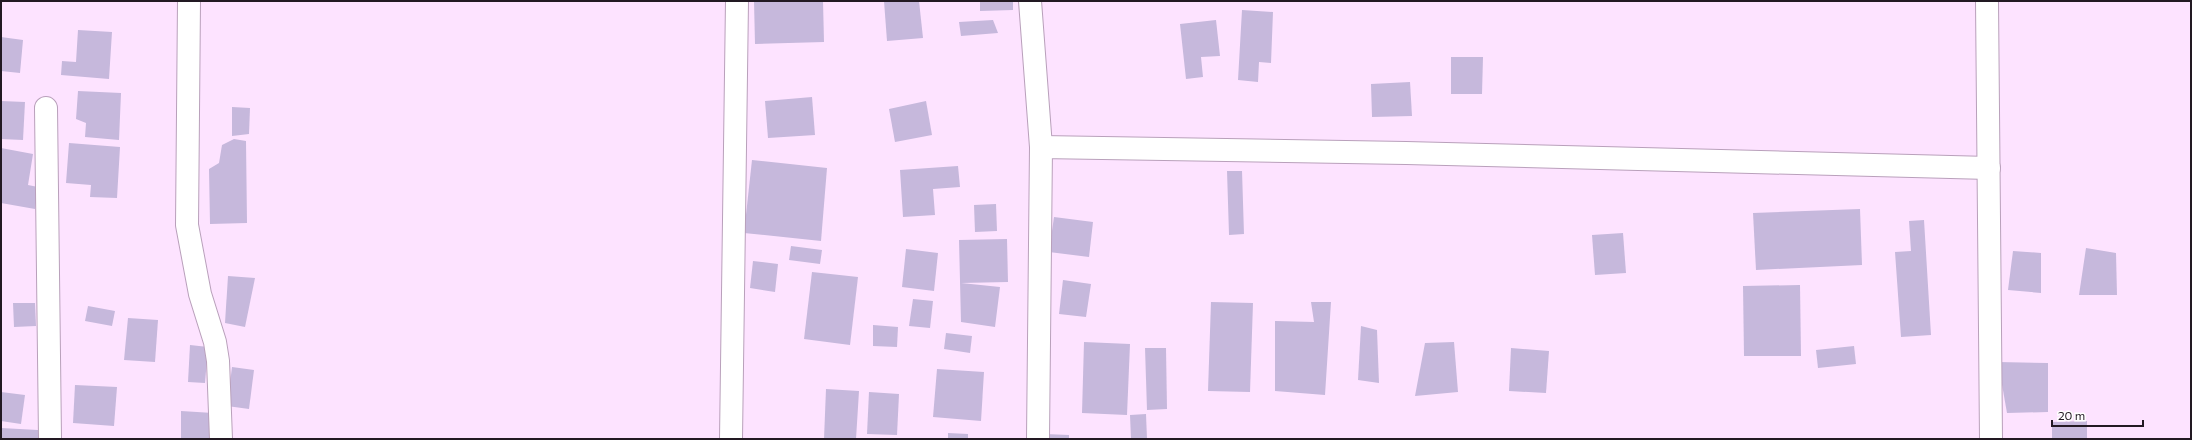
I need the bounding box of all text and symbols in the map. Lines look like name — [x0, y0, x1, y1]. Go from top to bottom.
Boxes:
scale bar — [2052, 402, 2143, 428]
text: 20 m — [2058, 408, 2085, 422]

